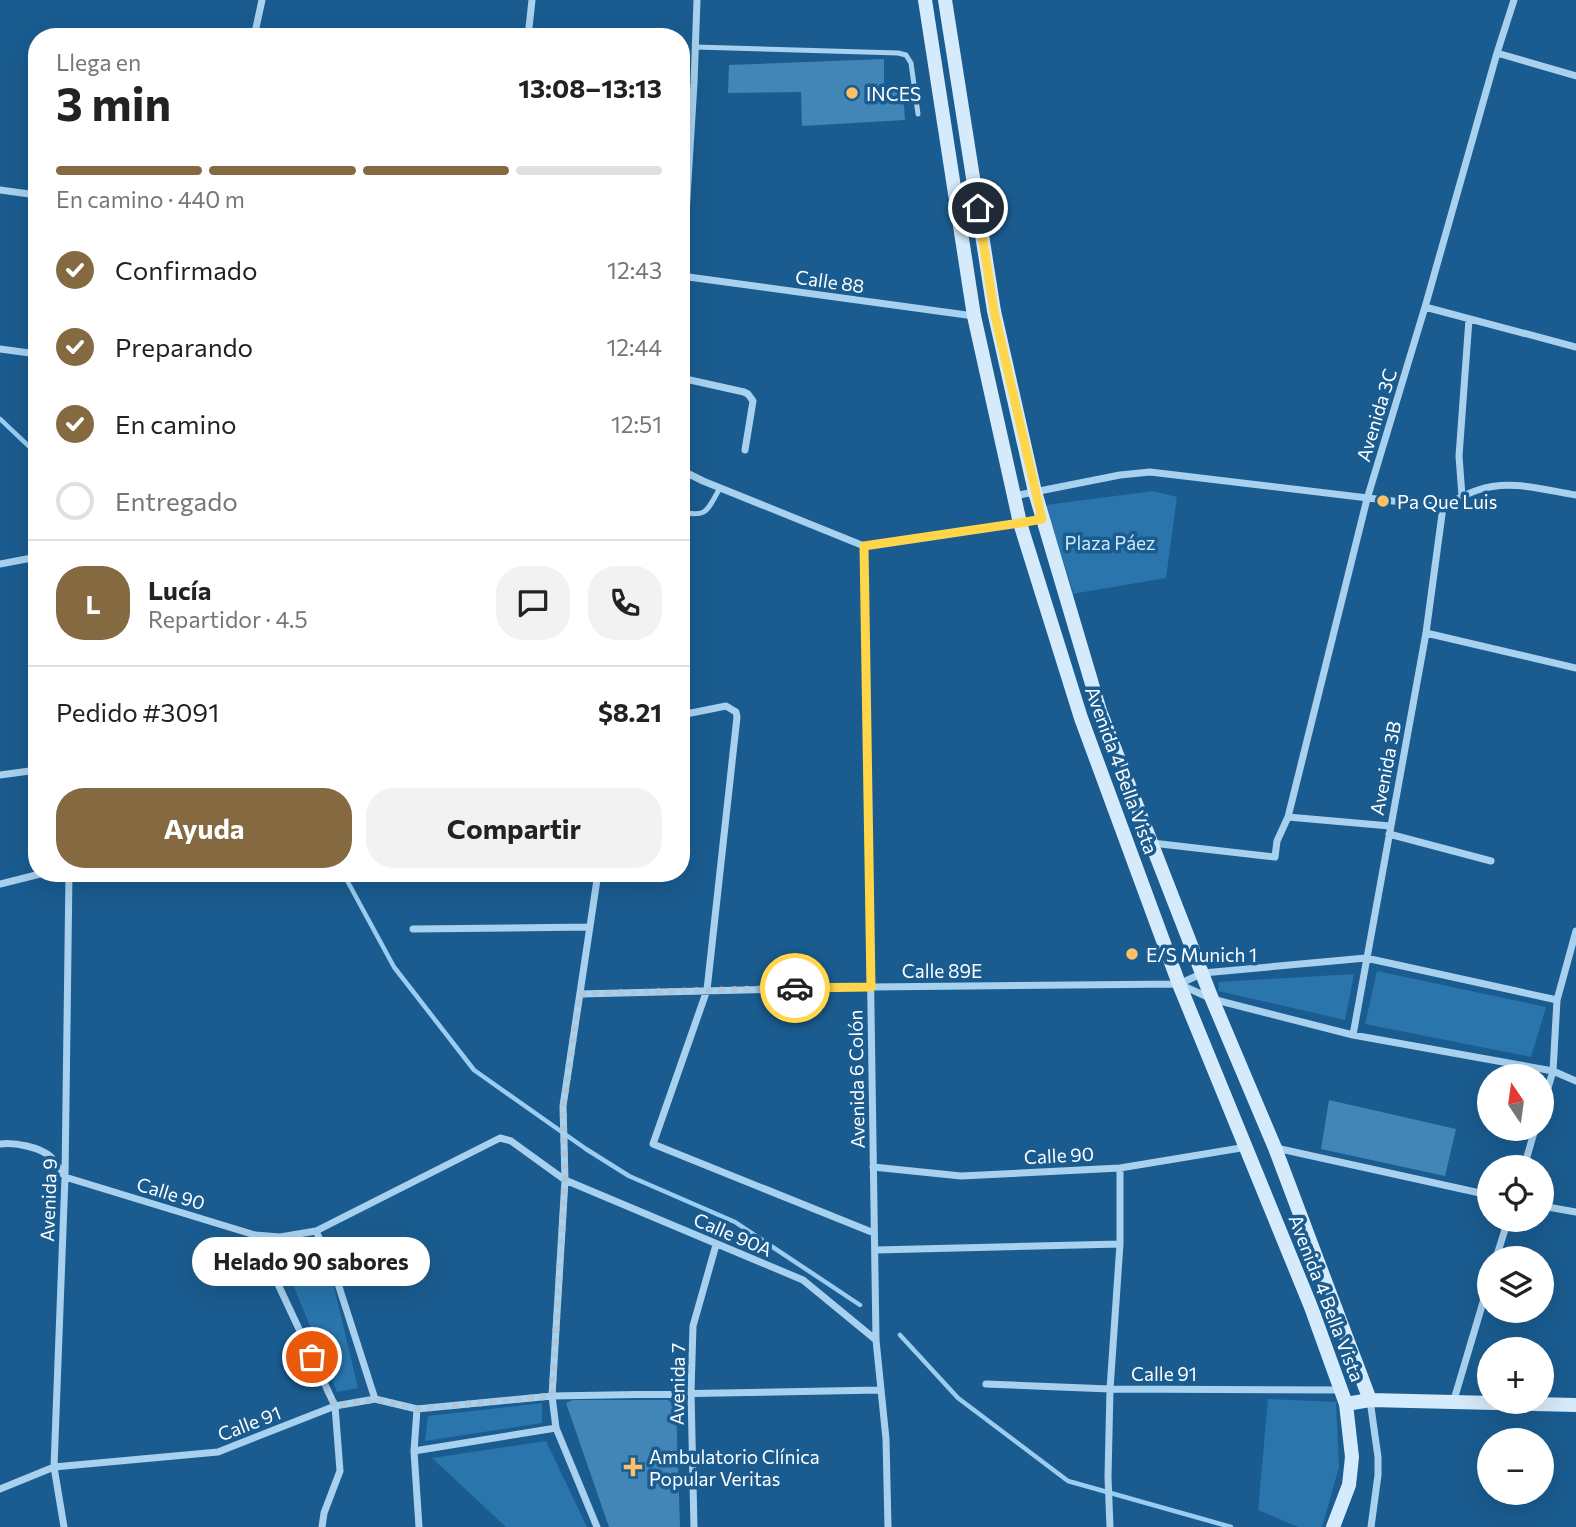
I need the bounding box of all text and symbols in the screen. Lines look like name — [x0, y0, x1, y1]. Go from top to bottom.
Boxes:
text: Llega en — [56, 48, 141, 76]
text: 13:08–13:13 — [518, 72, 662, 103]
text: 3 min — [56, 74, 171, 130]
place label: INCES — [866, 82, 921, 105]
marker: INCES — [844, 85, 860, 101]
pin — [948, 178, 1008, 238]
text: En camino · 440 m — [56, 185, 245, 213]
icon: home — [959, 189, 997, 227]
icon: check — [56, 251, 94, 289]
text: Confirmado — [115, 254, 257, 285]
text: 12:43 — [607, 256, 662, 284]
street label: Calle 88 — [794, 265, 866, 297]
icon: check — [56, 328, 94, 366]
text: Preparando — [115, 331, 253, 362]
text: 12:44 — [606, 333, 662, 361]
street label: Avenida 3C — [1351, 366, 1401, 464]
icon: check — [56, 405, 94, 443]
text: En camino — [115, 408, 237, 439]
text: 12:51 — [611, 410, 662, 438]
text: Entregado — [115, 485, 238, 516]
place label: Pa Que Luis — [1397, 490, 1497, 513]
marker: Pa Que Luis — [1375, 493, 1391, 509]
park label: Plaza Páez — [1065, 531, 1155, 554]
button: chat — [496, 566, 570, 640]
button: phone — [588, 566, 662, 640]
text: Lucía — [148, 574, 211, 605]
text: L — [85, 588, 101, 619]
text: Repartidor · 4.5 — [148, 605, 308, 633]
street label: Avenida 4 Bella Vista — [1081, 683, 1163, 857]
text: Pedido #3091 — [56, 696, 219, 727]
text: $8.21 — [598, 696, 662, 727]
street label: Avenida 3B — [1365, 719, 1405, 817]
button: Ayuda — [56, 788, 352, 868]
button: Compartir — [366, 788, 662, 868]
place label: E/S Munich 1 — [1146, 943, 1257, 966]
marker: E/S Munich 1 — [1124, 946, 1140, 962]
courier — [760, 953, 830, 1023]
street label: Calle 89E — [902, 959, 982, 982]
icon: car — [776, 969, 814, 1007]
street label: Avenida 6 Colón — [843, 1009, 869, 1149]
north arrow — [1477, 1064, 1554, 1141]
map controls — [1477, 1064, 1554, 1505]
street label: Calle 90 — [1023, 1142, 1095, 1168]
button: locate — [1477, 1155, 1554, 1232]
street label: Avenida 9 — [35, 1158, 61, 1242]
street label: Calle 90 — [134, 1172, 208, 1214]
street label: Calle 90A — [690, 1207, 776, 1261]
street label: Avenida 4 Bella Vista — [1285, 1211, 1369, 1385]
callout: Helado 90 sabores — [193, 1238, 431, 1287]
button: layers — [1477, 1246, 1554, 1323]
text: Helado 90 sabores — [213, 1247, 409, 1275]
pin — [282, 1327, 342, 1387]
button: + — [1477, 1337, 1554, 1414]
icon: bag — [293, 1338, 331, 1376]
street label: Avenida 7 — [665, 1343, 689, 1425]
street label: Calle 91 — [1131, 1362, 1197, 1385]
street label: Calle 91 — [214, 1400, 284, 1446]
button: − — [1477, 1428, 1554, 1505]
place label: Ambulatorio Clínica Popular Veritas — [649, 1445, 820, 1490]
marker: Ambulatorio Clínica Popular Veritas — [623, 1457, 643, 1477]

